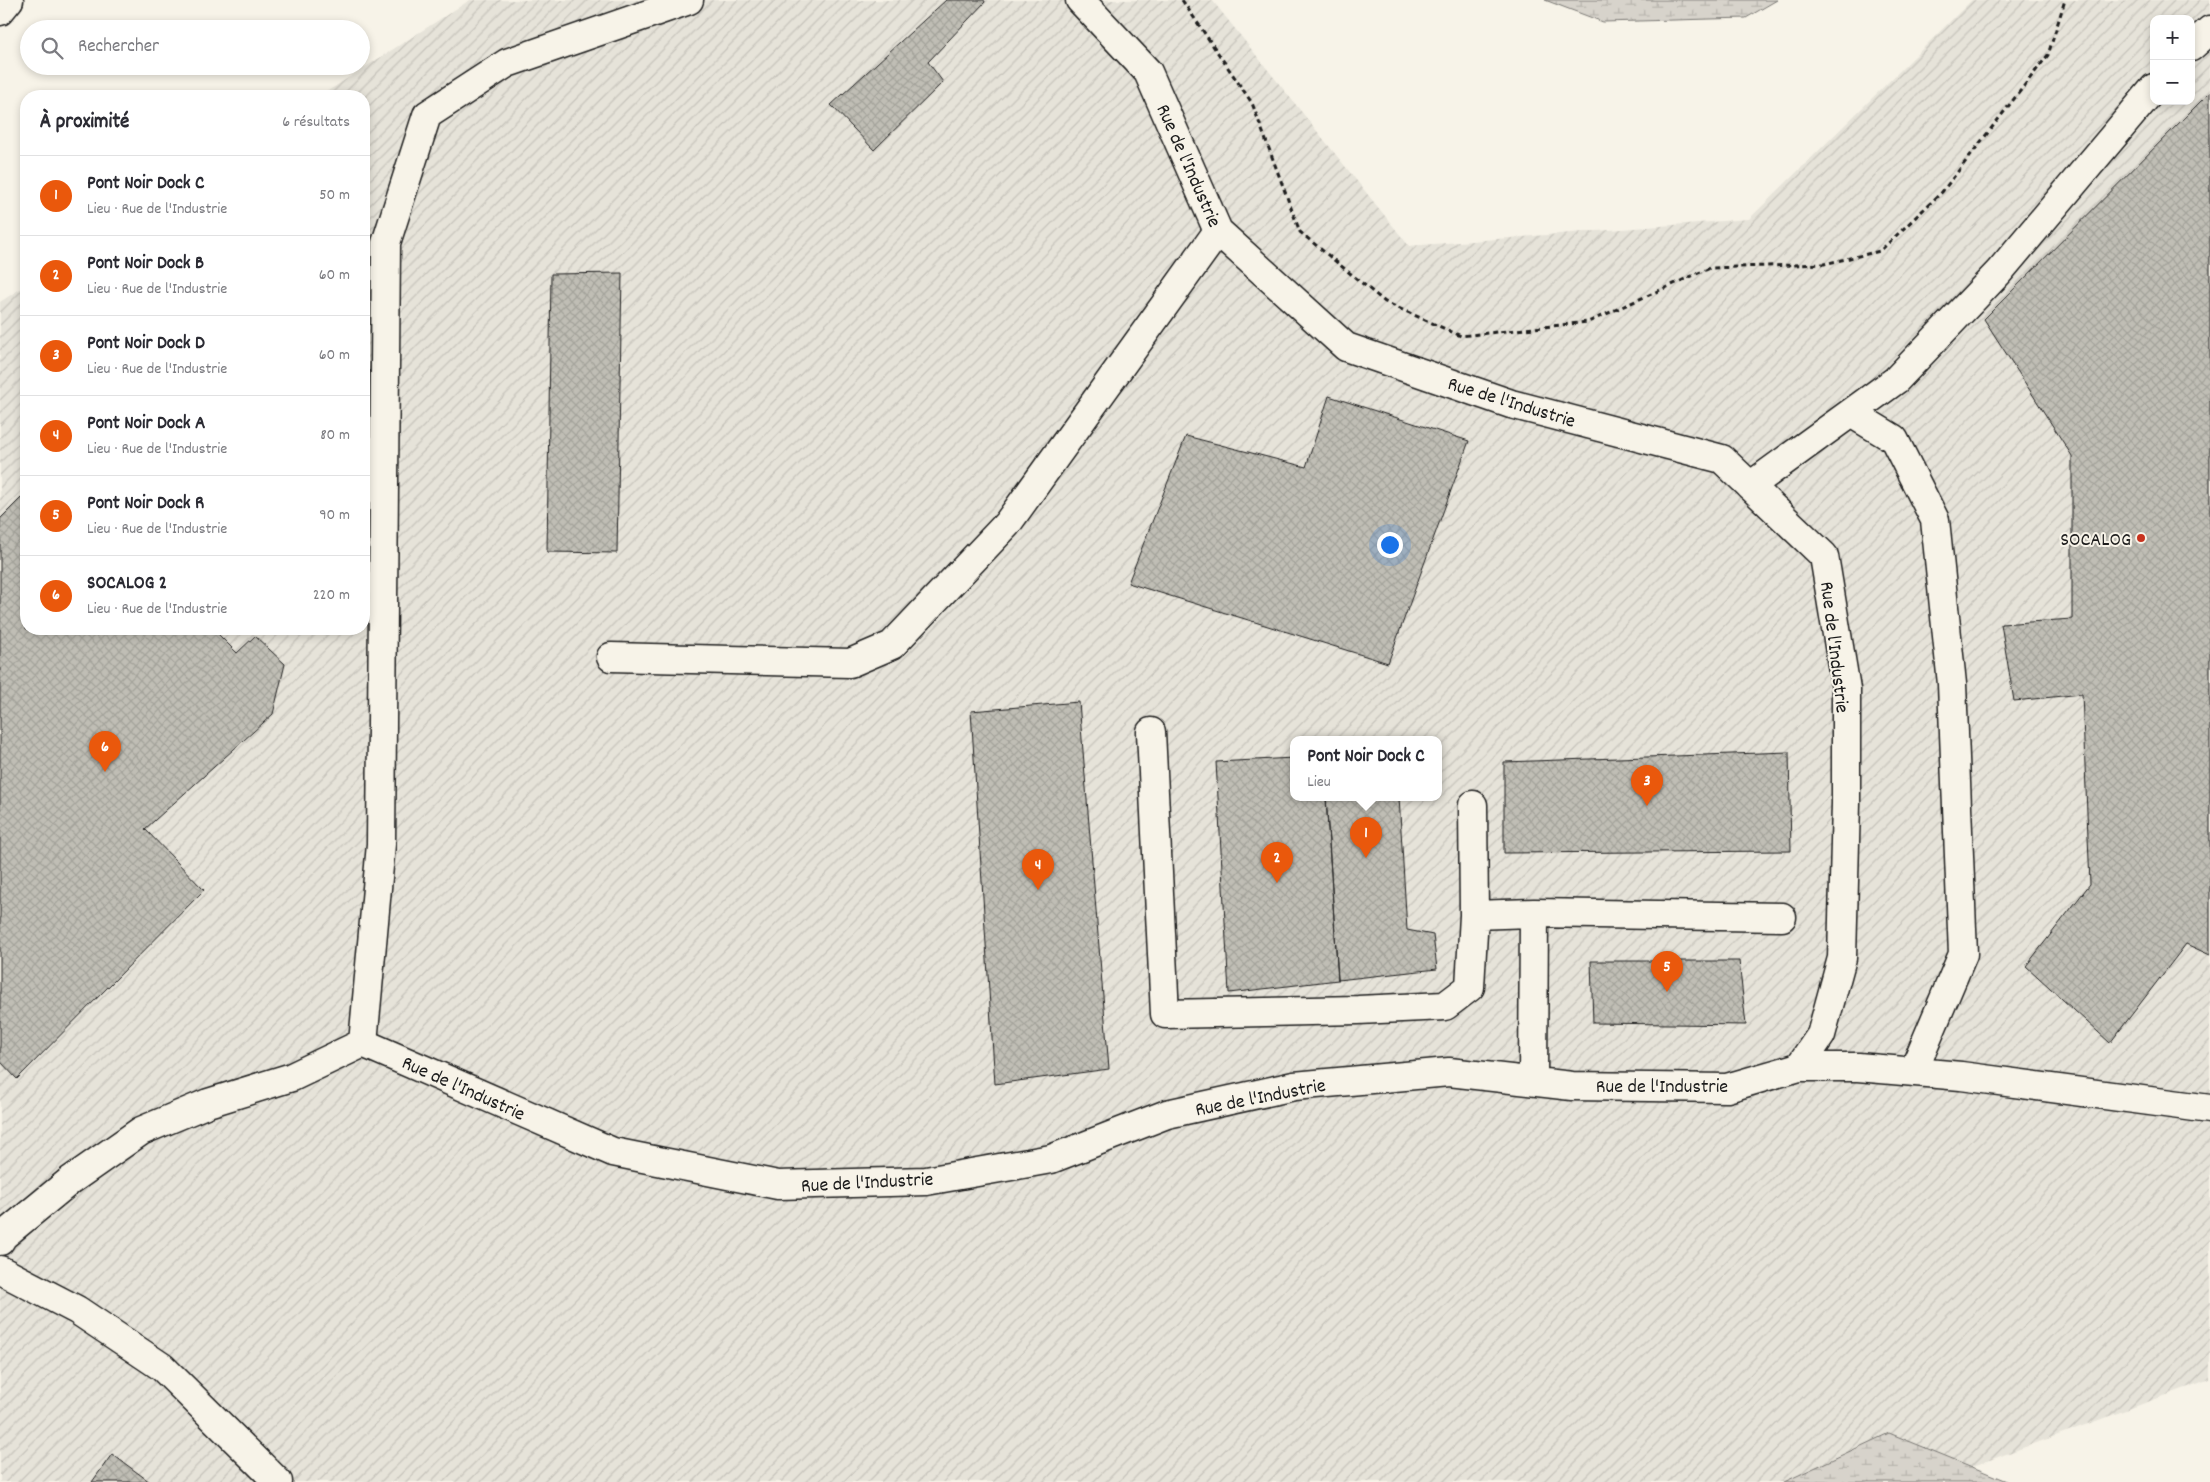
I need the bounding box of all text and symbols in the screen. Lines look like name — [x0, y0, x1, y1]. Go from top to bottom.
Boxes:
map controls — [2150, 15, 2195, 105]
button: + — [2150, 15, 2195, 60]
search box — [20, 20, 370, 75]
icon: search — [38, 34, 66, 62]
text: Rechercher — [78, 34, 159, 61]
button: − — [2150, 60, 2195, 105]
street label: Rue de l'Industrie — [1148, 100, 1227, 233]
text: À proximité — [40, 108, 129, 138]
text: 6 résultats — [282, 111, 350, 134]
text: Pont Noir Dock C — [87, 171, 204, 198]
text: 1 — [54, 184, 58, 207]
text: 50 m — [319, 184, 350, 207]
text: Lieu · Rue de l'Industrie — [87, 198, 227, 221]
text: Pont Noir Dock B — [87, 251, 204, 278]
text: 2 — [53, 264, 60, 287]
text: 60 m — [319, 264, 350, 287]
text: Lieu · Rue de l'Industrie — [87, 278, 227, 301]
text: Pont Noir Dock D — [87, 331, 205, 358]
text: 3 — [52, 344, 60, 367]
text: 60 m — [319, 344, 350, 367]
text: Lieu · Rue de l'Industrie — [87, 358, 227, 381]
street label: Rue de l'Industrie — [1444, 371, 1579, 437]
text: Pont Noir Dock A — [87, 411, 205, 438]
text: 4 — [53, 424, 59, 447]
text: 80 m — [320, 424, 350, 447]
text: Lieu · Rue de l'Industrie — [87, 438, 227, 461]
text: Pont Noir Dock R — [87, 491, 204, 518]
text: 5 — [52, 504, 60, 527]
text: 90 m — [319, 504, 350, 527]
text: Lieu · Rue de l'Industrie — [87, 518, 227, 541]
place label: SOCALOG — [2060, 527, 2131, 555]
your location — [1377, 532, 1403, 558]
marker: SOCALOG — [2135, 532, 2147, 544]
text: SOCALOG 2 — [87, 571, 167, 598]
street label: Rue de l'Industrie — [1811, 580, 1855, 715]
text: 6 — [52, 584, 60, 607]
text: 220 m — [313, 584, 350, 607]
text: Lieu · Rue de l'Industrie — [87, 598, 227, 621]
pin: 6 — [89, 731, 121, 772]
popup — [1290, 736, 1442, 801]
text: Pont Noir Dock C — [1307, 744, 1425, 771]
pin: 3 — [1631, 765, 1663, 806]
text: Lieu — [1307, 771, 1331, 794]
pin: 1 — [1350, 817, 1382, 858]
pin: 2 — [1261, 842, 1293, 883]
pin: 4 — [1022, 849, 1054, 890]
pin: 5 — [1651, 951, 1683, 992]
street label: Rue de l'Industrie — [397, 1050, 529, 1130]
street label: Rue de l'Industrie — [1193, 1073, 1328, 1125]
street label: Rue de l'Industrie — [1596, 1074, 1728, 1102]
street label: Rue de l'Industrie — [800, 1167, 934, 1201]

